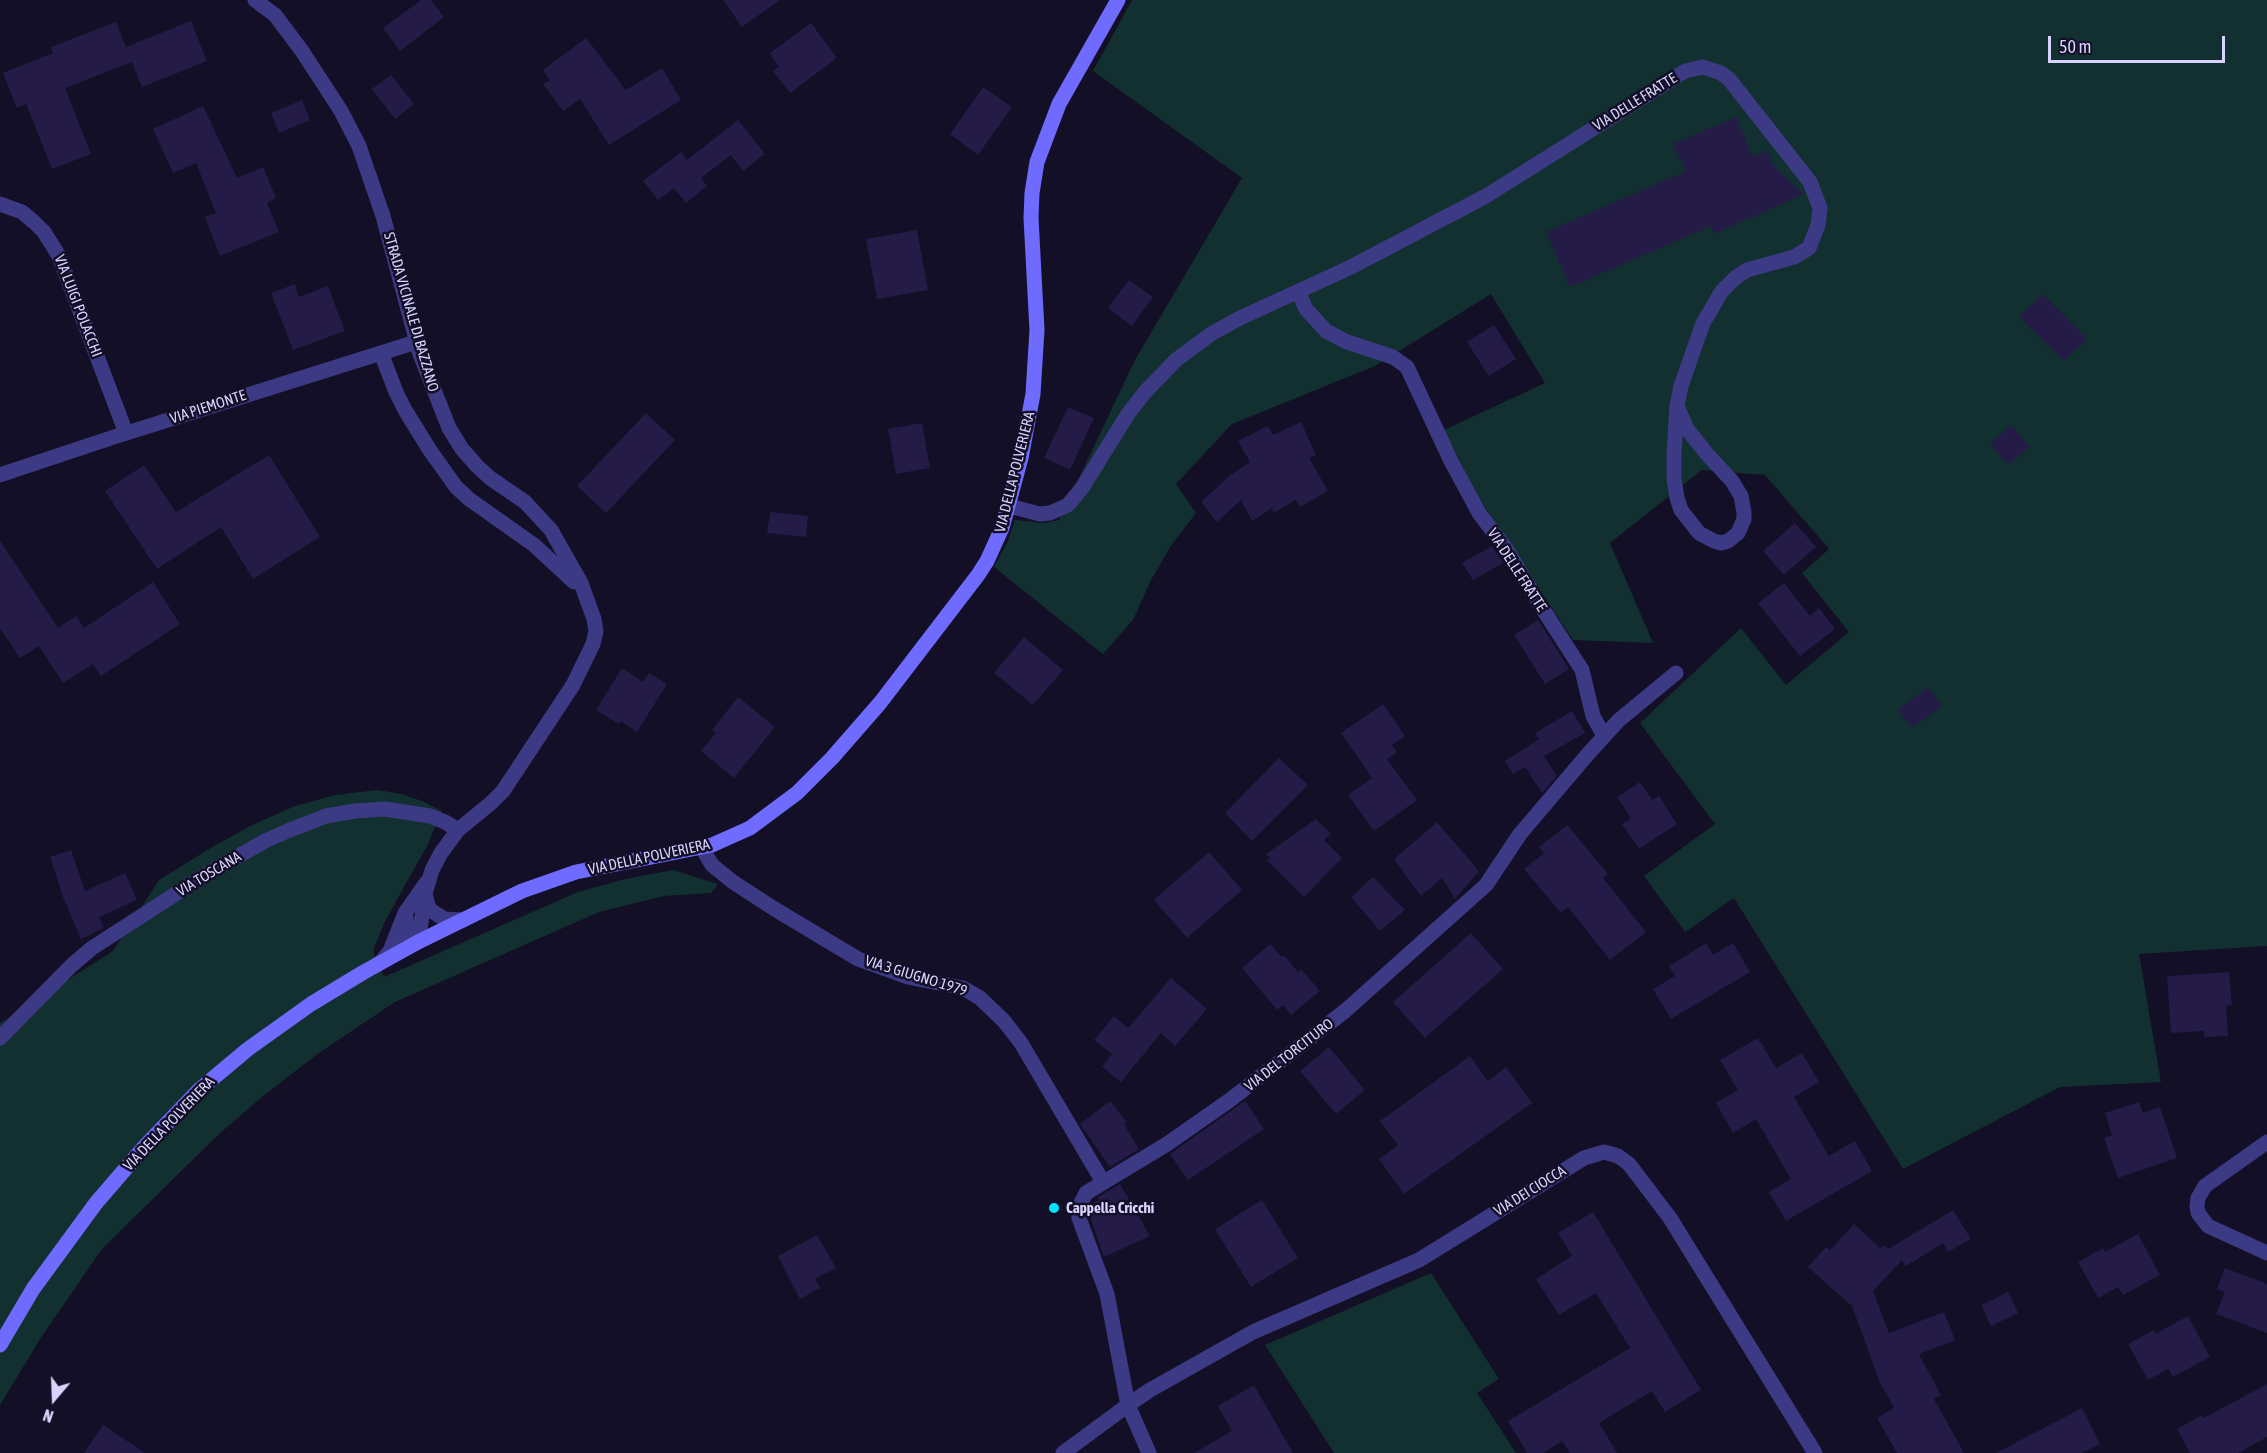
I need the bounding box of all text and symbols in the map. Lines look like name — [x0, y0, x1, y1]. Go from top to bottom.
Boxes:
scale bar — [2051, 24, 2228, 62]
text: 50 m — [2059, 36, 2091, 57]
street label: VIA DELLE FRATTE — [1590, 69, 1680, 135]
street label: STRADA VICINALE DI BAZZANO — [380, 230, 442, 394]
street label: VIA LUIGI POLACCHI — [50, 252, 106, 360]
street label: VIA PIEMONTE — [168, 386, 248, 428]
street label: VIA DELLA POLVERIERA — [991, 410, 1039, 534]
street label: VIA DELLE FRATTE — [1484, 525, 1550, 615]
street label: VIA DELLA POLVERIERA — [587, 835, 711, 879]
street label: VIA TOSCANA — [173, 848, 245, 900]
street label: VIA 3 GIUGNO 1979 — [863, 952, 969, 1000]
street label: VIA DEL TORCITURO — [1241, 1015, 1337, 1095]
street label: VIA DELLA POLVERIERA — [120, 1073, 218, 1175]
street label: VIA DEI CIOCCA — [1491, 1162, 1569, 1220]
place label: Cappella Cricchi — [1066, 1199, 1154, 1217]
marker: Cappella Cricchi — [1047, 1201, 1061, 1215]
north arrow — [24, 1369, 84, 1429]
text: N — [41, 1406, 56, 1426]

